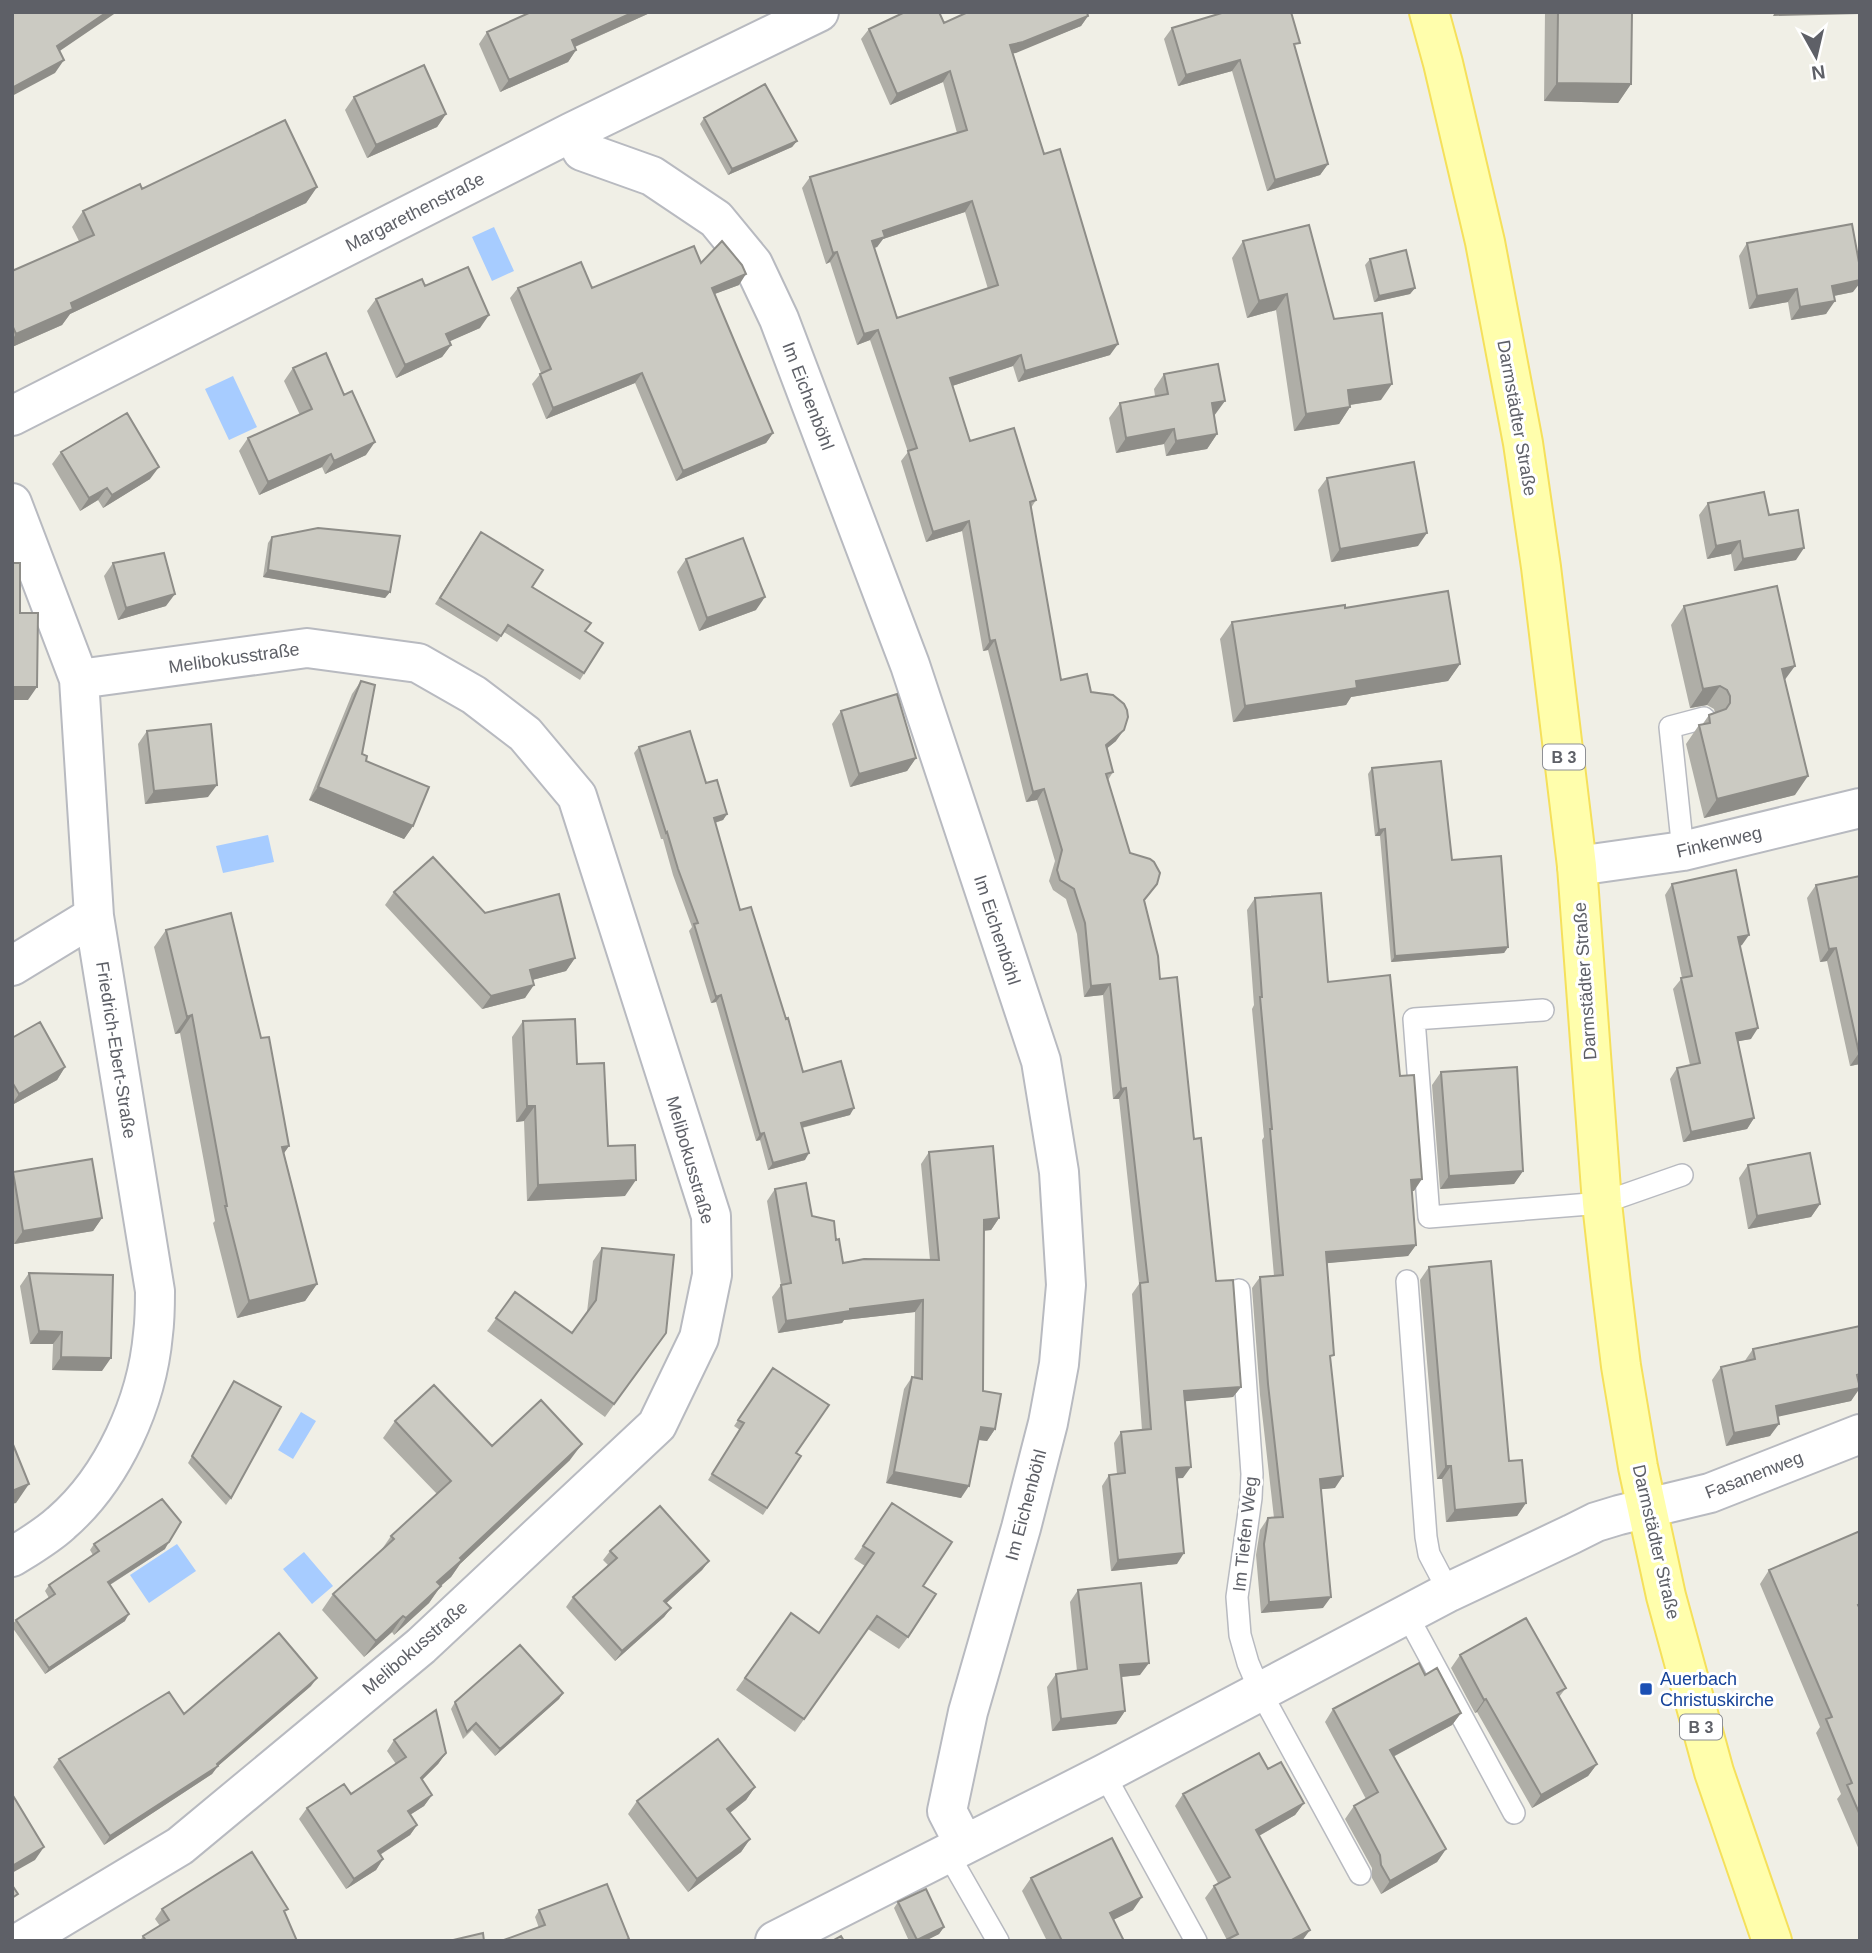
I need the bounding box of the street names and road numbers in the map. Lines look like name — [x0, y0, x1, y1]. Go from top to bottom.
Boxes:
street label: Margarethenstraße — [342, 168, 488, 256]
street label: Darmstädter Straße — [1493, 338, 1541, 498]
street label: Im Eichenböhl — [778, 339, 838, 453]
street label: Melibokusstraße — [167, 639, 301, 677]
road number: B 3 — [1543, 744, 1585, 770]
street label: Finkenweg — [1674, 822, 1764, 862]
street label: Im Eichenböhl — [970, 873, 1024, 987]
street label: Darmstädter Straße — [1570, 901, 1600, 1061]
street label: Friedrich-Ebert-Straße — [92, 960, 140, 1140]
street label: Melibokusstraße — [662, 1094, 718, 1226]
street label: Im Eichenböhl — [1002, 1447, 1050, 1563]
street label: Fasanenweg — [1702, 1447, 1806, 1503]
street label: Darmstädter Straße — [1628, 1463, 1684, 1621]
street label: Im Tiefen Weg — [1229, 1475, 1261, 1593]
street label: Melibokusstraße — [359, 1597, 471, 1699]
road number: B 3 — [1680, 1714, 1722, 1740]

